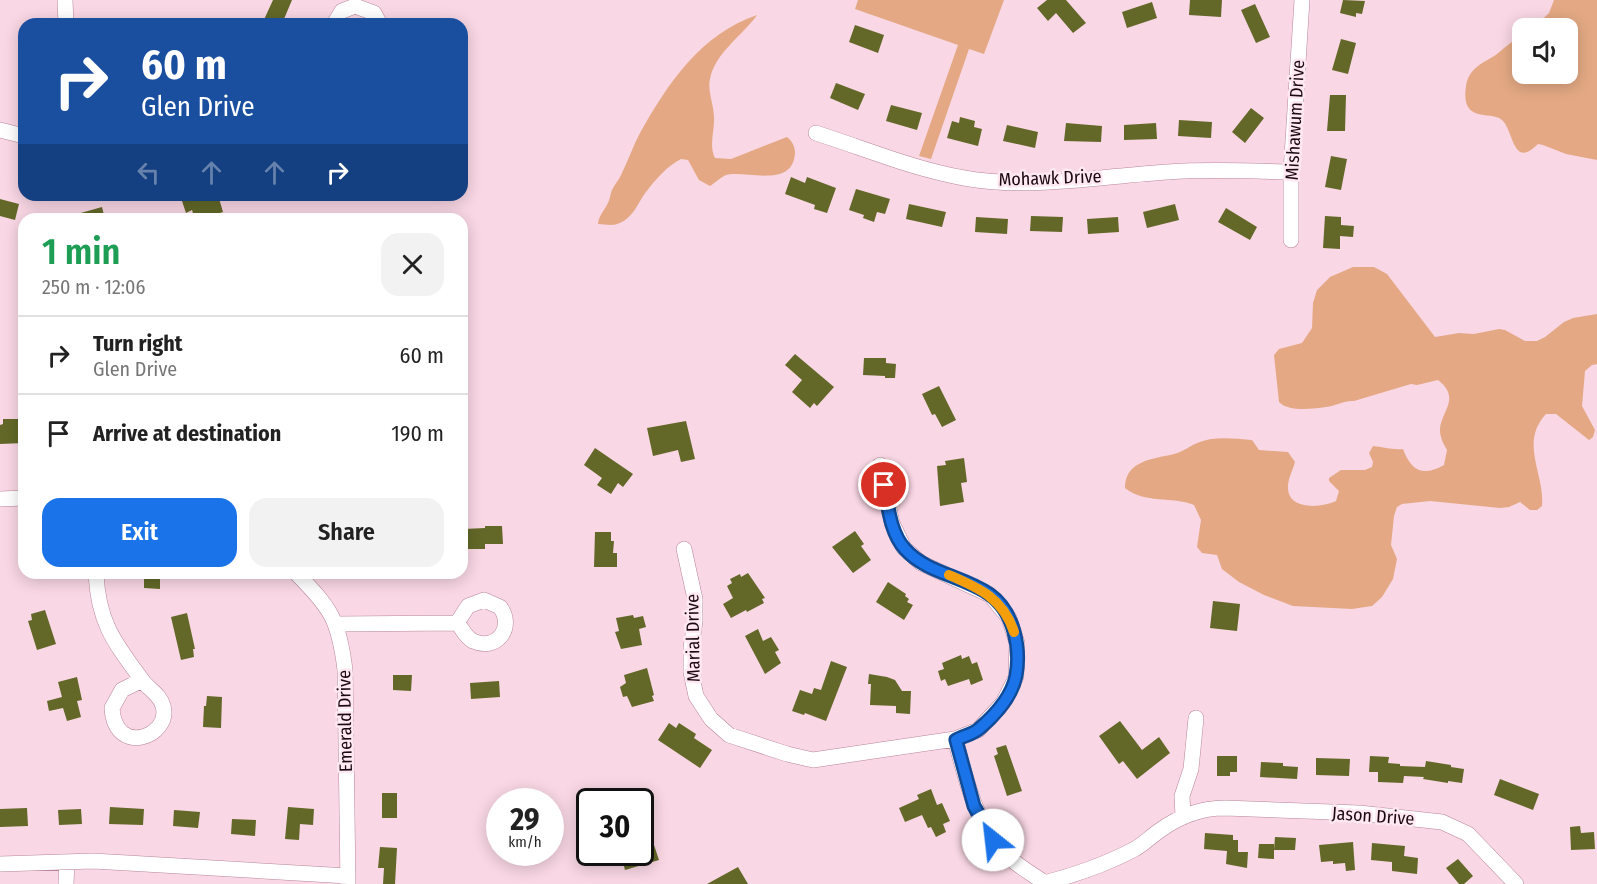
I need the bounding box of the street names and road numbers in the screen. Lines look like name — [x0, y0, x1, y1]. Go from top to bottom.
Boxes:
street label: Mishawum Drive — [1281, 59, 1309, 181]
street label: Mohawk Drive — [998, 165, 1102, 191]
street label: Marial Drive — [681, 594, 705, 682]
street label: Emerald Drive — [333, 670, 357, 772]
street label: Jason Drive — [1331, 802, 1415, 830]

